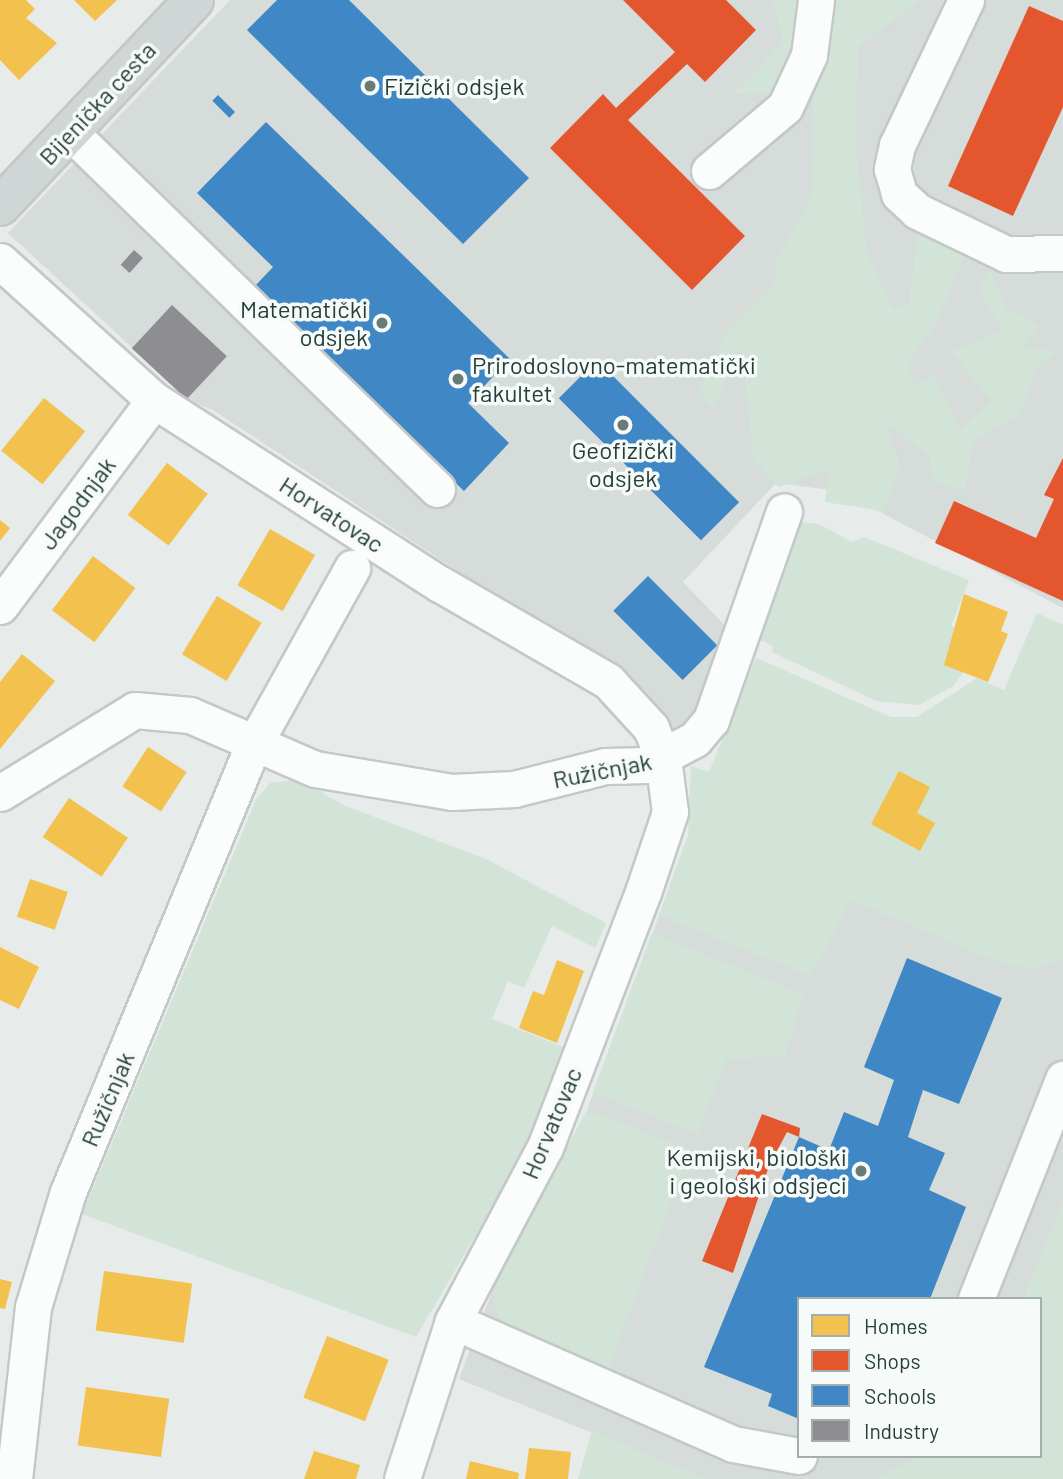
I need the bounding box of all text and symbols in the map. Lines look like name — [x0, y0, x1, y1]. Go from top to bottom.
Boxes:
street label: Bijenička cesta — [33, 35, 161, 171]
place label: Fizički odsjek — [384, 72, 524, 100]
marker: Fizički odsjek — [362, 78, 378, 94]
place label: Matematički odsjek — [240, 295, 368, 351]
marker: Matematički odsjek — [374, 315, 390, 331]
place label: Prirodoslovno-matematički fakultet — [472, 351, 756, 407]
marker: Prirodoslovno-matematički fakultet — [450, 371, 466, 387]
marker: Geofizički odsjek — [615, 417, 631, 433]
place label: Geofizički odsjek — [572, 436, 674, 492]
street label: Jagodnjak — [33, 451, 121, 555]
street label: Horvatovac — [275, 470, 389, 558]
street label: Ružičnjak — [550, 746, 654, 794]
street label: Ružičnjak — [74, 1047, 140, 1151]
street label: Horvatovac — [515, 1063, 587, 1183]
place label: Kemijski, biološki i geološki odsjeci — [667, 1143, 847, 1199]
marker: Kemijski, biološki i geološki odsjeci — [853, 1163, 869, 1179]
legend — [797, 1297, 1042, 1458]
text: Homes — [864, 1313, 928, 1338]
text: Shops — [864, 1348, 921, 1373]
text: Schools — [864, 1383, 936, 1408]
text: Industry — [864, 1418, 939, 1443]

